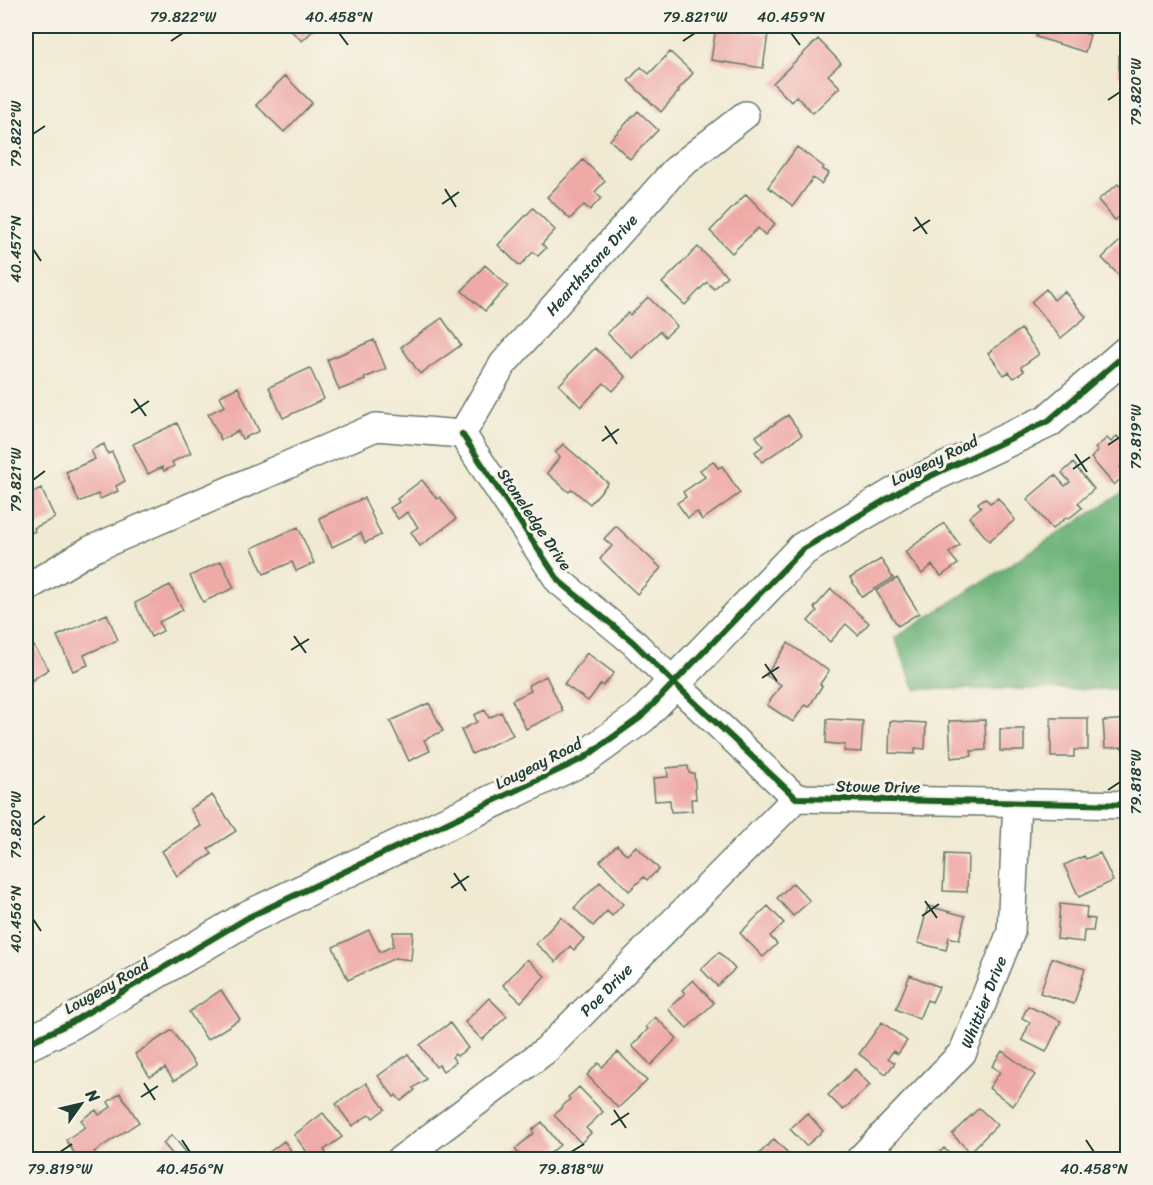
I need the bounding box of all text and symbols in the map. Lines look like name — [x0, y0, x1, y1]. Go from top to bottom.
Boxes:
text: 79.822°W — [150, 4, 217, 30]
text: 40.458°N — [305, 4, 373, 30]
text: 79.821°W — [663, 4, 728, 30]
text: 40.459°N — [757, 4, 826, 30]
text: 79.820°W — [1123, 58, 1149, 126]
text: 79.822°W — [3, 100, 29, 167]
street label: Hearthstone Drive — [538, 207, 645, 323]
text: 40.457°N — [3, 215, 29, 283]
text: 79.819°W — [1123, 404, 1149, 469]
street label: Lougeay Road — [885, 426, 985, 494]
text: 79.821°W — [3, 447, 29, 512]
street label: Stoneledge Drive — [489, 462, 580, 577]
street label: Lougeay Road — [489, 728, 588, 798]
text: 79.818°W — [1123, 749, 1149, 814]
street label: Stowe Drive — [835, 771, 921, 802]
text: 79.820°W — [3, 791, 29, 859]
text: 40.456°N — [3, 885, 29, 953]
street label: Lougeay Road — [58, 949, 156, 1023]
street label: Whittier Drive — [952, 951, 1015, 1053]
street label: Poe Drive — [573, 956, 640, 1024]
north arrow — [51, 1074, 111, 1134]
text: N — [77, 1082, 109, 1109]
text: 79.819°W — [28, 1156, 93, 1182]
text: 40.456°N — [156, 1156, 224, 1182]
text: 79.818°W — [539, 1156, 604, 1182]
text: 40.458°N — [1060, 1156, 1128, 1182]

